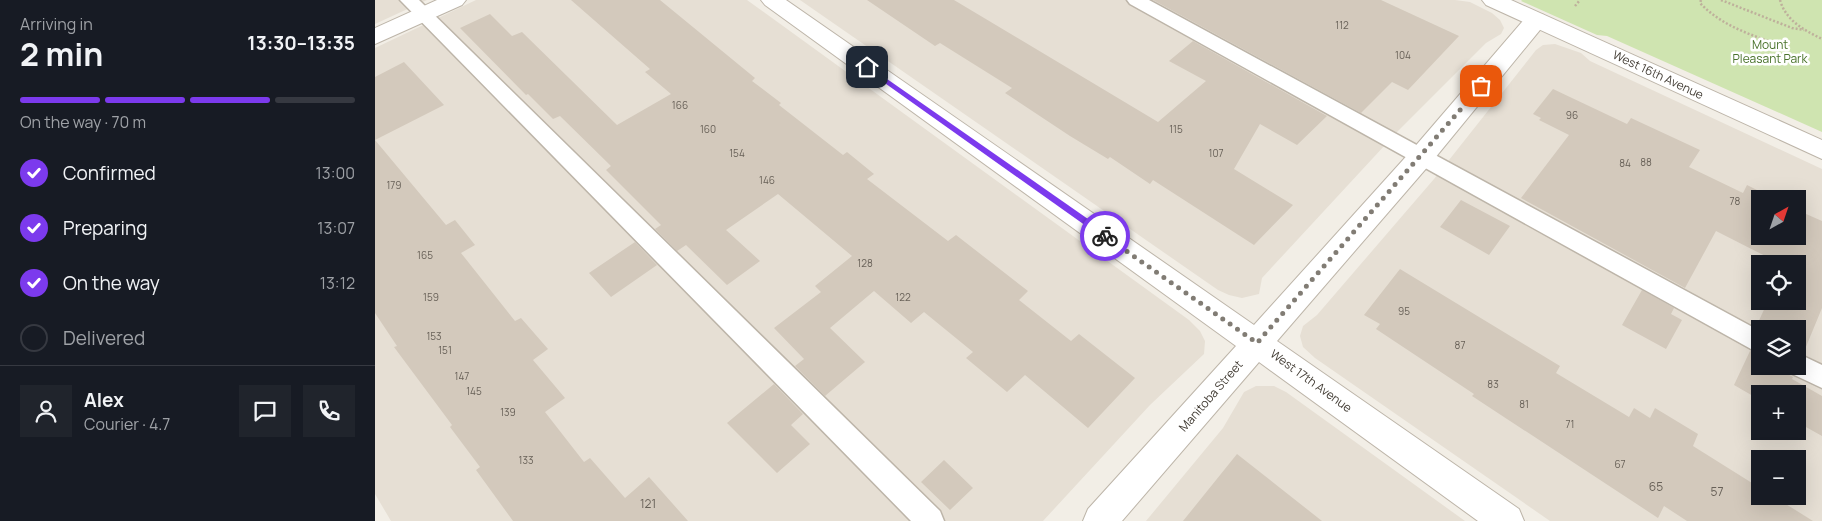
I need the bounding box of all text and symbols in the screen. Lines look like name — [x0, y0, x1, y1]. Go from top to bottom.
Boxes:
text: Arriving in — [20, 13, 93, 35]
house number: 112 — [1335, 18, 1349, 32]
text: 13:30–13:35 — [247, 30, 355, 56]
text: 2 min — [20, 32, 103, 76]
park label: Mount Pleasant Park — [1733, 36, 1808, 67]
pin — [846, 46, 888, 88]
street label: West 16th Avenue — [1610, 46, 1706, 103]
house number: 104 — [1395, 48, 1411, 62]
icon: home — [853, 53, 881, 81]
pin — [1460, 65, 1502, 107]
icon: bag — [1467, 72, 1495, 100]
house number: 166 — [672, 98, 688, 112]
house number: 96 — [1566, 108, 1578, 122]
text: On the way · 70 m — [20, 111, 146, 133]
house number: 160 — [700, 122, 716, 136]
house number: 115 — [1169, 122, 1183, 136]
house number: 154 — [729, 146, 745, 160]
house number: 107 — [1208, 146, 1224, 160]
house number: 88 — [1640, 155, 1652, 169]
house number: 84 — [1619, 156, 1631, 170]
icon: check — [20, 159, 48, 187]
text: Confirmed — [63, 160, 156, 186]
text: 13:00 — [316, 162, 355, 184]
house number: 146 — [759, 173, 775, 187]
house number: 179 — [386, 178, 402, 192]
north arrow — [1751, 190, 1806, 245]
map controls — [1751, 190, 1806, 505]
house number: 78 — [1730, 194, 1741, 208]
courier — [1080, 211, 1130, 261]
icon: check — [20, 214, 48, 242]
text: Preparing — [63, 215, 148, 241]
text: 13:07 — [317, 217, 355, 239]
icon: bike — [1091, 222, 1119, 250]
house number: 165 — [417, 248, 433, 262]
button: locate — [1751, 255, 1806, 310]
house number: 128 — [857, 256, 873, 270]
icon: check — [20, 269, 48, 297]
text: On the way — [63, 270, 160, 296]
text: 13:12 — [320, 272, 355, 294]
house number: 159 — [423, 290, 439, 304]
house number: 122 — [895, 290, 911, 304]
house number: 95 — [1398, 304, 1410, 318]
button: layers — [1751, 320, 1806, 375]
text: Delivered — [63, 325, 145, 351]
house number: 153 — [426, 329, 442, 343]
house number: 87 — [1455, 338, 1465, 352]
house number: 151 — [438, 343, 452, 357]
street label: West 17th Avenue — [1267, 345, 1356, 416]
street label: Manitoba Street — [1175, 356, 1247, 435]
house number: 147 — [455, 369, 469, 383]
house number: 83 — [1487, 377, 1499, 391]
house number: 145 — [466, 384, 482, 398]
button: person — [20, 385, 72, 437]
button: chat — [239, 385, 291, 437]
button: phone — [303, 385, 355, 437]
button: + — [1751, 385, 1806, 440]
text: Alex — [84, 387, 124, 413]
house number: 81 — [1519, 397, 1529, 411]
house number: 139 — [500, 405, 516, 419]
text: Courier · 4.7 — [84, 413, 170, 435]
house number: 71 — [1566, 417, 1574, 431]
button: − — [1751, 450, 1806, 505]
house number: 133 — [519, 453, 533, 467]
house number: 67 — [1614, 457, 1626, 471]
house number: 65 — [1649, 478, 1663, 495]
house number: 57 — [1711, 483, 1723, 500]
house number: 121 — [640, 495, 656, 512]

